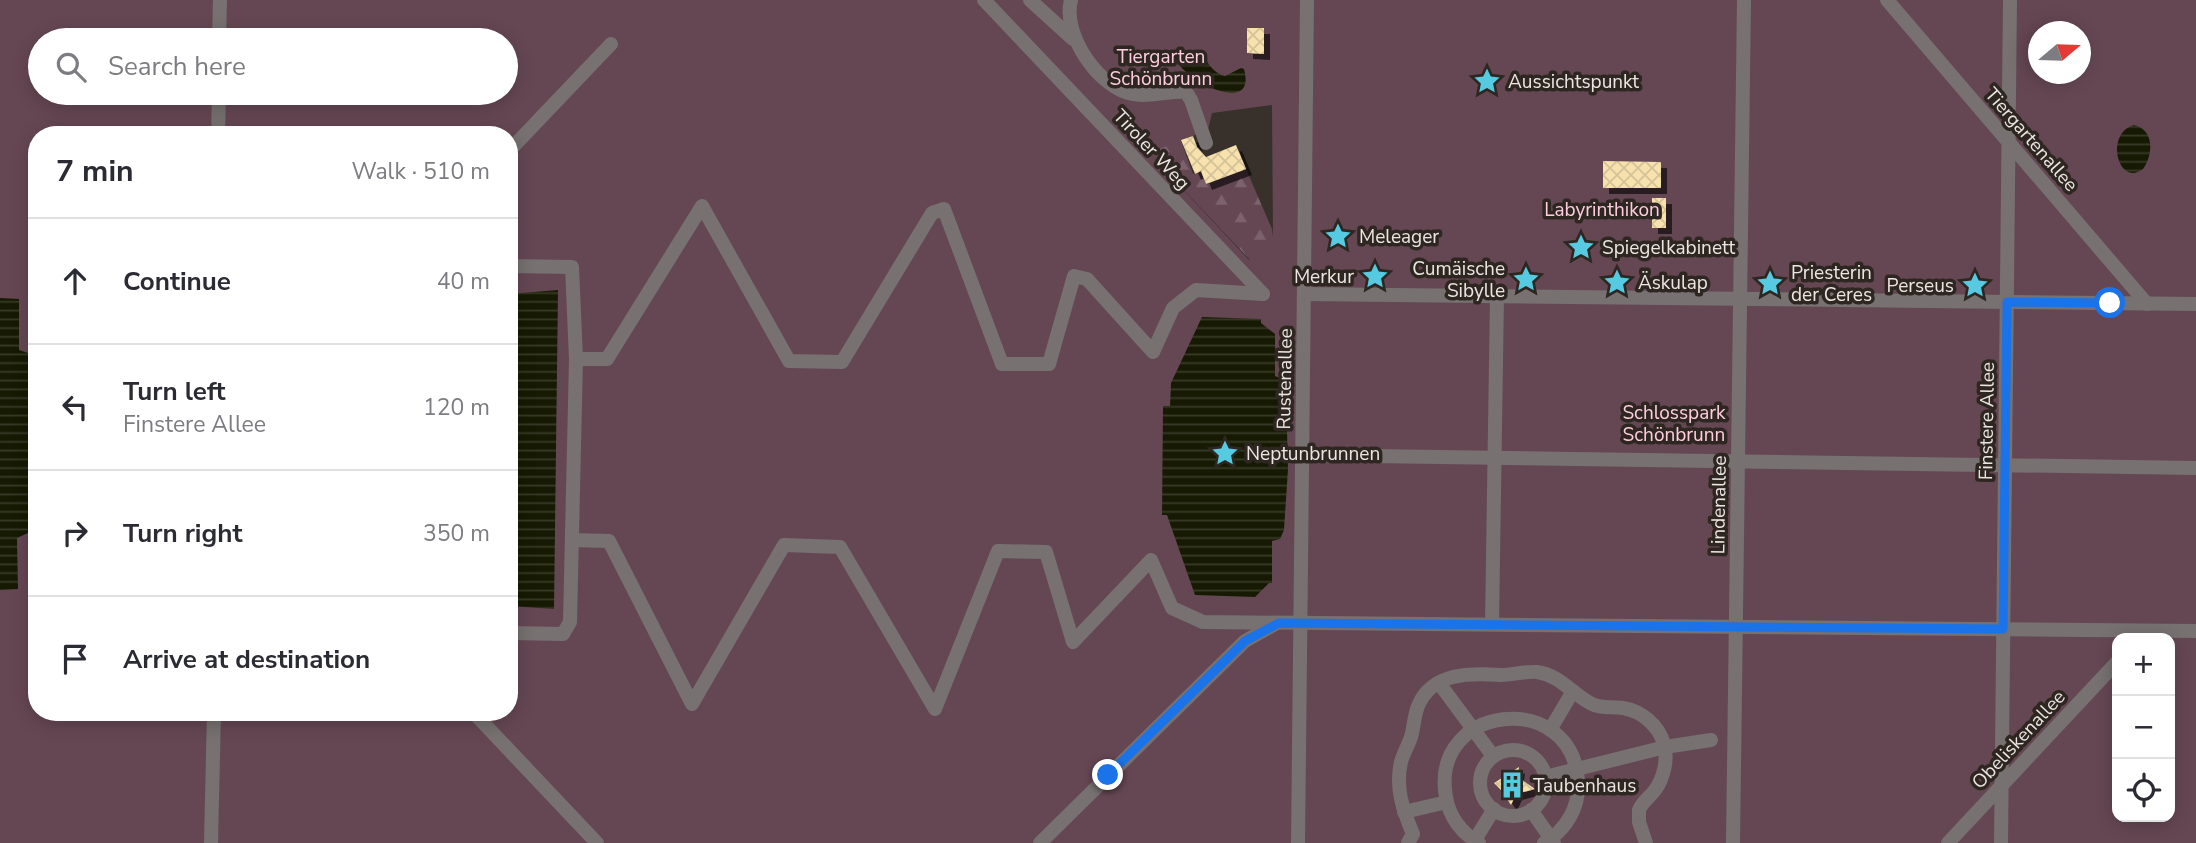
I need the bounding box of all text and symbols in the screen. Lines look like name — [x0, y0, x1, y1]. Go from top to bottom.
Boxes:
north arrow — [2028, 21, 2091, 84]
search box — [28, 28, 518, 105]
park label: Tiergarten Schönbrunn — [1110, 44, 1212, 92]
icon: search — [52, 48, 90, 86]
text: Search here — [108, 49, 246, 84]
place icon: Aussichtspunkt — [1472, 66, 1502, 96]
place label: Aussichtspunkt — [1508, 69, 1639, 95]
street label: Tiergartenallee — [1979, 82, 2084, 197]
street label: Tiroler Weg — [1107, 104, 1195, 196]
text: 7 min — [56, 151, 134, 192]
text: Walk · 510 m — [351, 156, 490, 187]
park label: Labyrinthikon — [1544, 197, 1660, 223]
place icon: Meleager — [1323, 221, 1353, 251]
place label: Meleager — [1359, 224, 1439, 250]
place icon: Spiegelkabinett — [1566, 232, 1596, 262]
place label: Spiegelkabinett — [1602, 235, 1735, 261]
place label: Cumäische Sibylle — [1412, 256, 1505, 304]
place label: Priesterin der Ceres — [1791, 260, 1872, 308]
place icon: Merkur — [1360, 261, 1390, 291]
icon: ahead — [56, 262, 94, 300]
text: Continue — [123, 264, 231, 299]
place label: Merkur — [1294, 264, 1354, 290]
place icon: Cumäische Sibylle — [1511, 264, 1541, 294]
text: 40 m — [437, 266, 490, 297]
place icon: Äskulap — [1602, 267, 1632, 297]
place icon: Priesterin der Ceres — [1755, 268, 1785, 298]
place label: Äskulap — [1638, 270, 1708, 296]
place icon: Perseus — [1960, 270, 1990, 300]
place label: Perseus — [1887, 273, 1954, 299]
route start — [2094, 287, 2125, 318]
street label: Rustenallee — [1271, 328, 1299, 430]
street label: Finstere Allee — [1973, 362, 2001, 480]
text: Turn left — [123, 374, 226, 409]
icon: left — [56, 388, 94, 426]
text: 120 m — [423, 392, 490, 423]
park label: Schlosspark Schönbrunn — [1622, 400, 1726, 448]
text: Finstere Allee — [123, 409, 266, 440]
place icon: Neptunbrunnen — [1210, 438, 1240, 468]
place label: Neptunbrunnen — [1246, 441, 1380, 467]
street label: Lindenallee — [1705, 455, 1733, 555]
icon: right — [56, 514, 94, 552]
text: Turn right — [123, 516, 242, 551]
text: 350 m — [423, 518, 490, 549]
map controls — [2112, 633, 2175, 822]
button: + — [2112, 633, 2175, 696]
icon: arrive — [56, 640, 94, 678]
text: Arrive at destination — [123, 642, 370, 677]
street label: Obeliskenallee — [1966, 685, 2071, 795]
button: − — [2112, 696, 2175, 759]
route end — [1092, 759, 1123, 790]
button: locate — [2112, 759, 2175, 822]
building icon: Taubenhaus — [1497, 770, 1527, 800]
place label: Taubenhaus — [1533, 773, 1636, 799]

